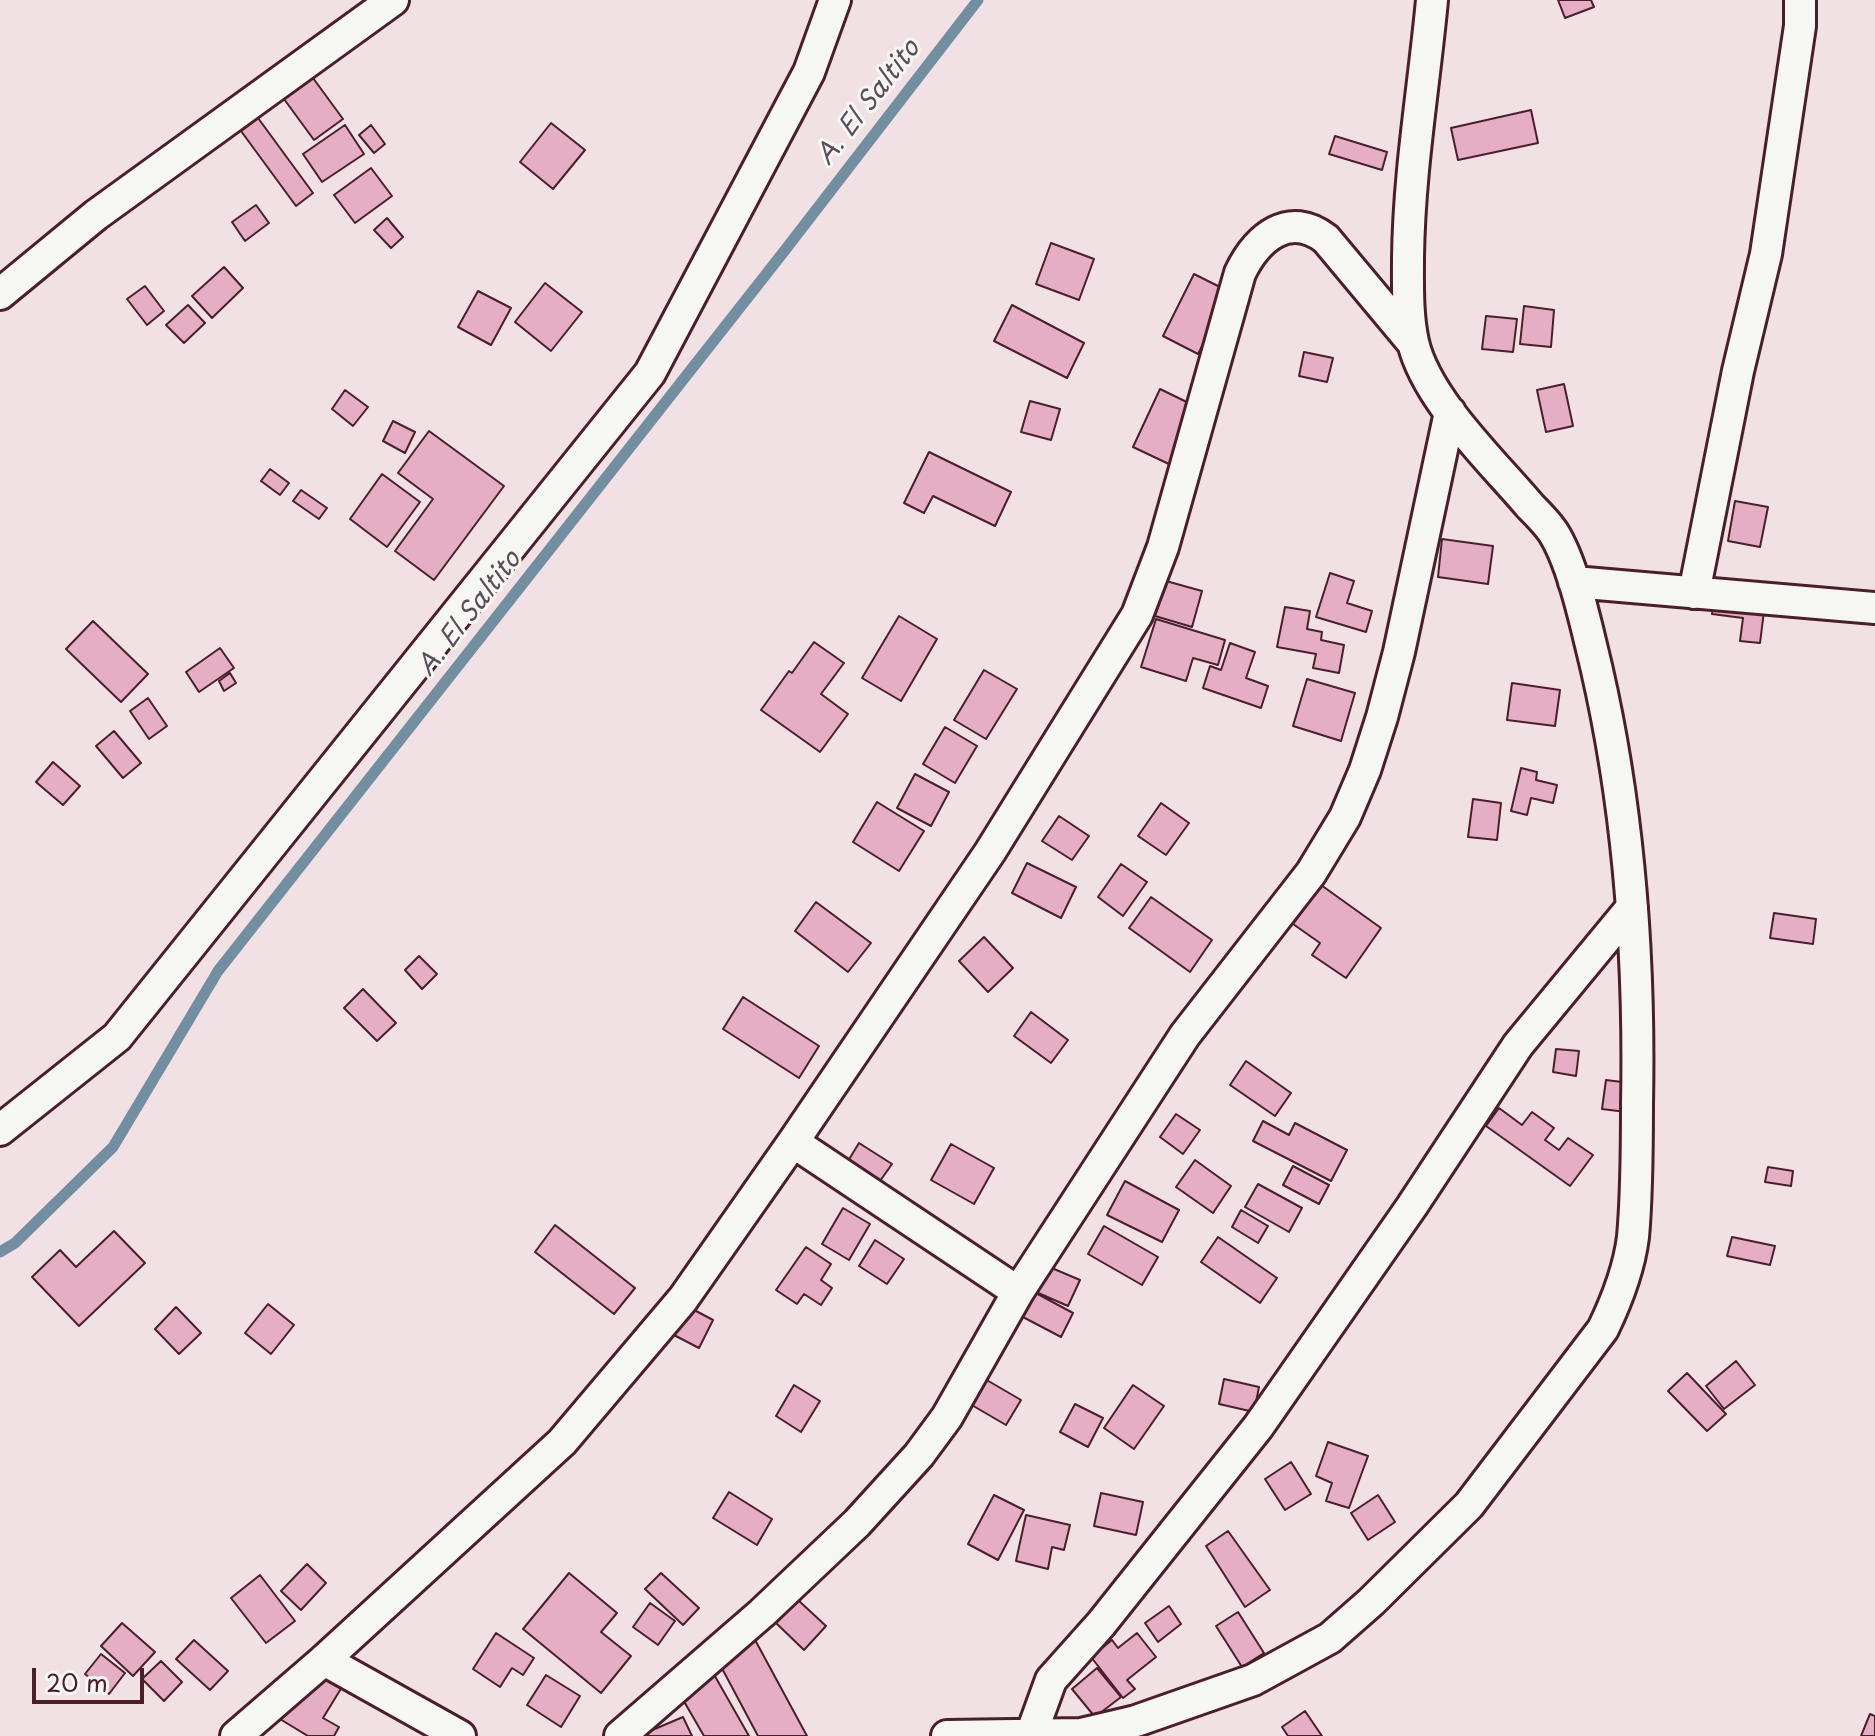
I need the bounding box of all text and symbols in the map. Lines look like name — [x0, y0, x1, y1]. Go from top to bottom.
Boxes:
water label: A. El Saltito — [811, 34, 927, 172]
water label: A. El Saltito — [412, 545, 528, 683]
scale bar — [36, 1652, 148, 1702]
text: 20 m — [46, 1664, 108, 1700]

